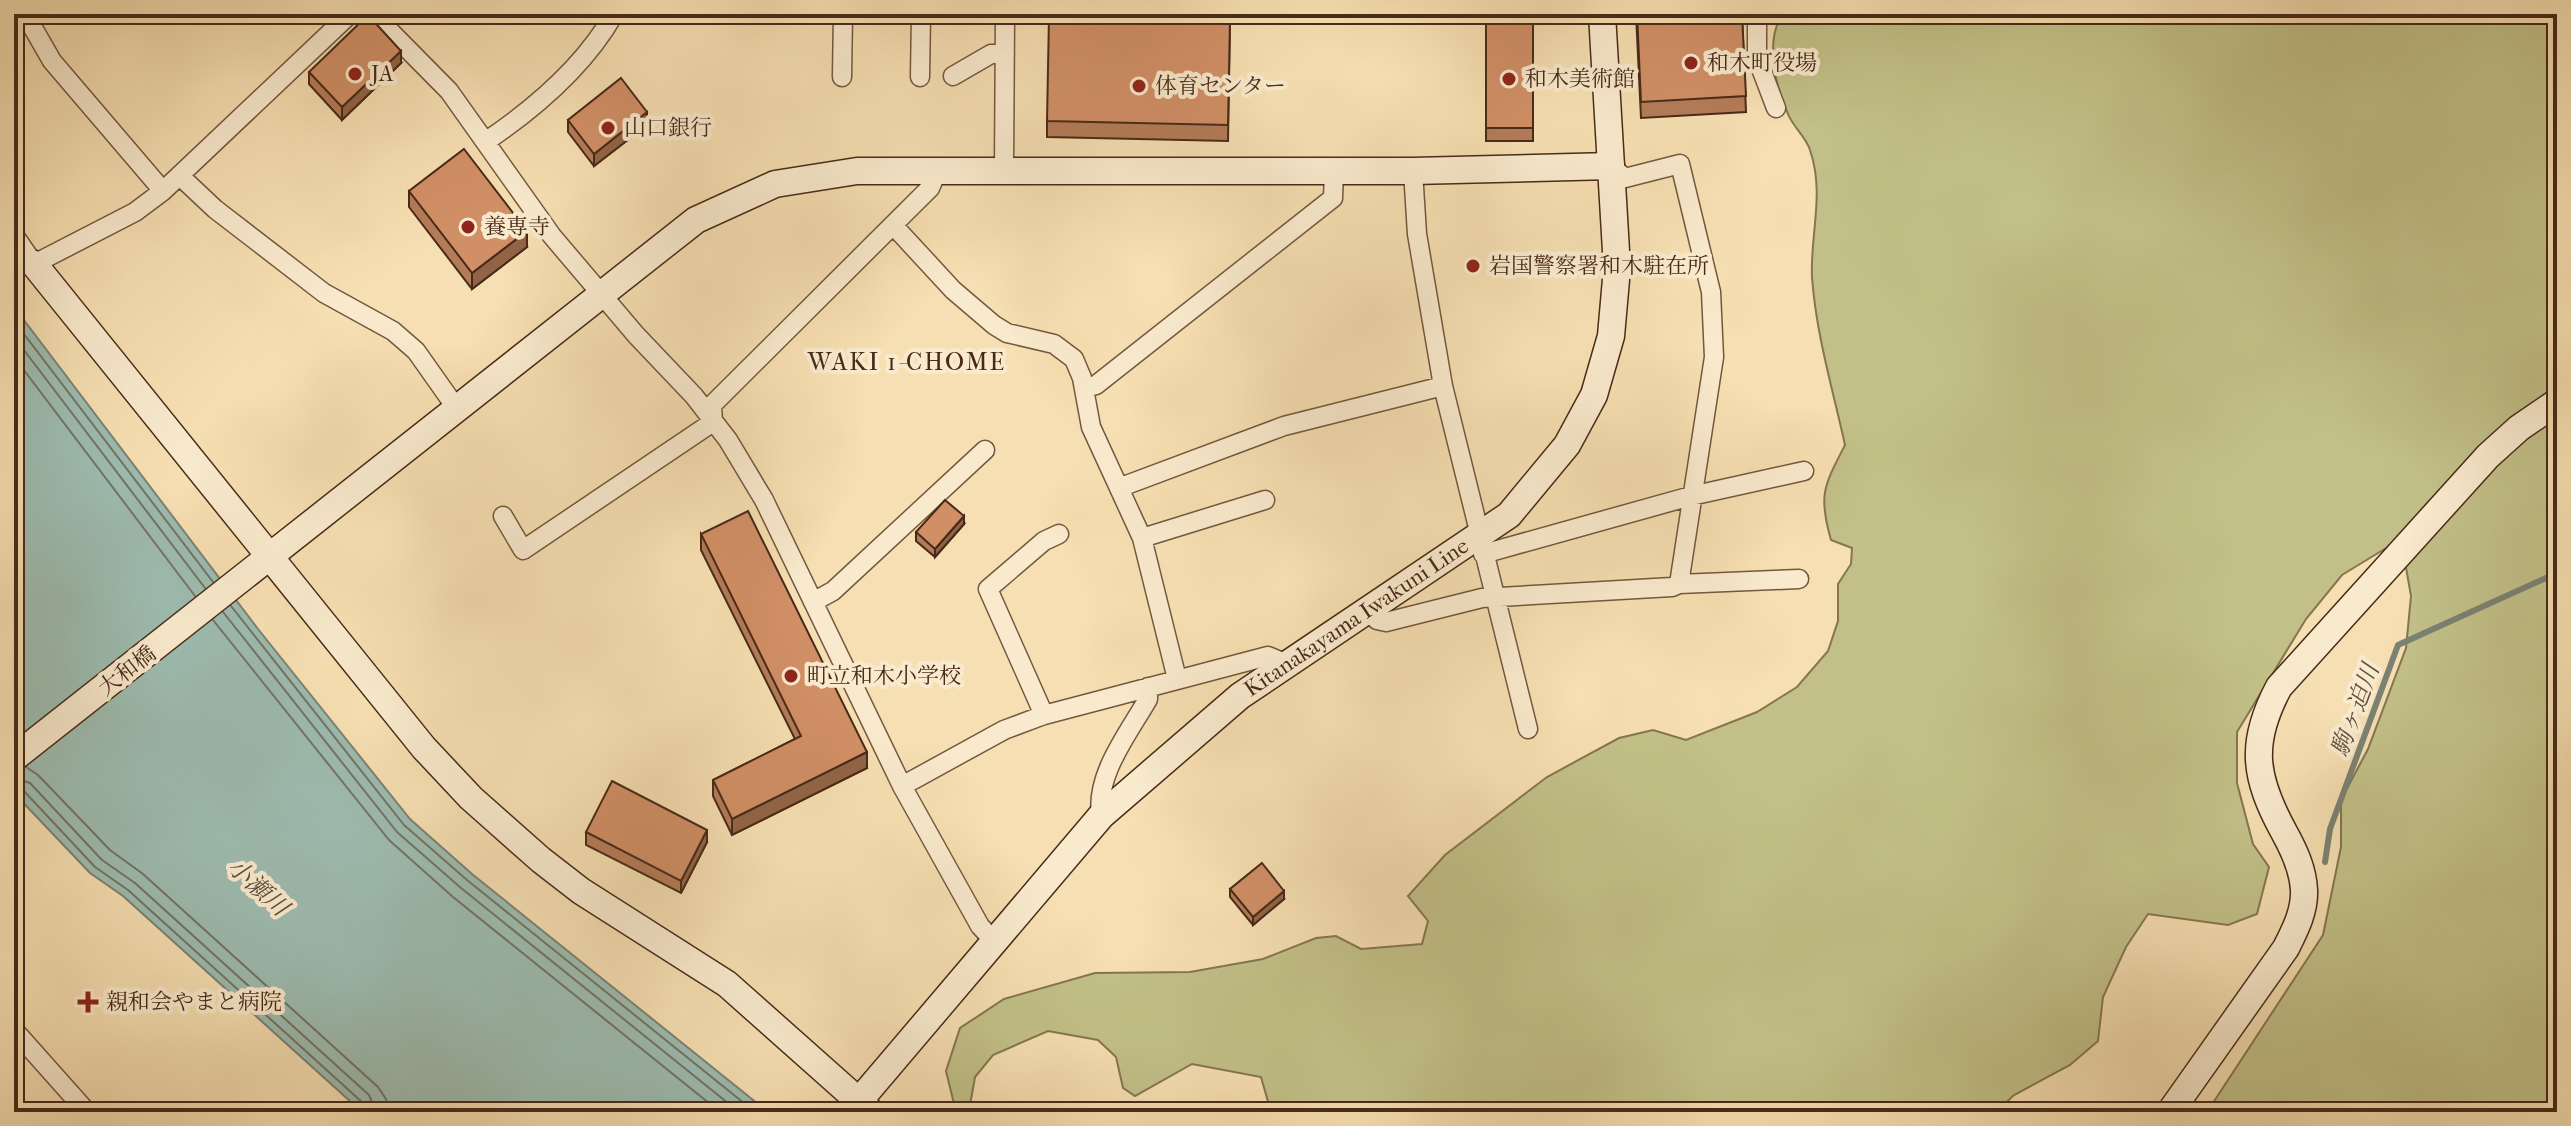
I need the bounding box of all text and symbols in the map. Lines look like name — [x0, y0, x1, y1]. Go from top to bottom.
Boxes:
place label: 和木町役場 — [1707, 50, 1817, 76]
marker: 和木町役場 — [1682, 54, 1700, 72]
place label: JA — [369, 61, 394, 87]
marker: JA — [346, 65, 364, 83]
place label: 和木美術館 — [1525, 66, 1635, 92]
marker: 和木美術館 — [1500, 70, 1518, 88]
place label: 体育センター — [1155, 73, 1286, 99]
marker: 体育センター — [1130, 77, 1148, 95]
place label: 山口銀行 — [624, 115, 712, 141]
marker: 山口銀行 — [599, 119, 617, 137]
place label: 養専寺 — [484, 214, 550, 240]
marker: 養専寺 — [459, 218, 477, 236]
place label: 岩国警察署和木駐在所 — [1489, 253, 1709, 279]
marker: 岩国警察署和木駐在所 — [1464, 257, 1482, 275]
district label: WAKI 1-CHOME — [807, 348, 1006, 376]
street label: Kitanakayama Iwakuni Line — [1239, 533, 1474, 702]
street label: 大和橋 — [93, 640, 161, 702]
water label: 駒ヶ迫川 — [2325, 657, 2386, 760]
place label: 町立和木小学校 — [807, 663, 961, 689]
marker: 町立和木小学校 — [782, 667, 800, 685]
water label: 小瀬川 — [222, 853, 296, 924]
place label: 親和会やまと病院 — [106, 989, 282, 1015]
marker: 親和会やまと病院 — [77, 991, 99, 1013]

